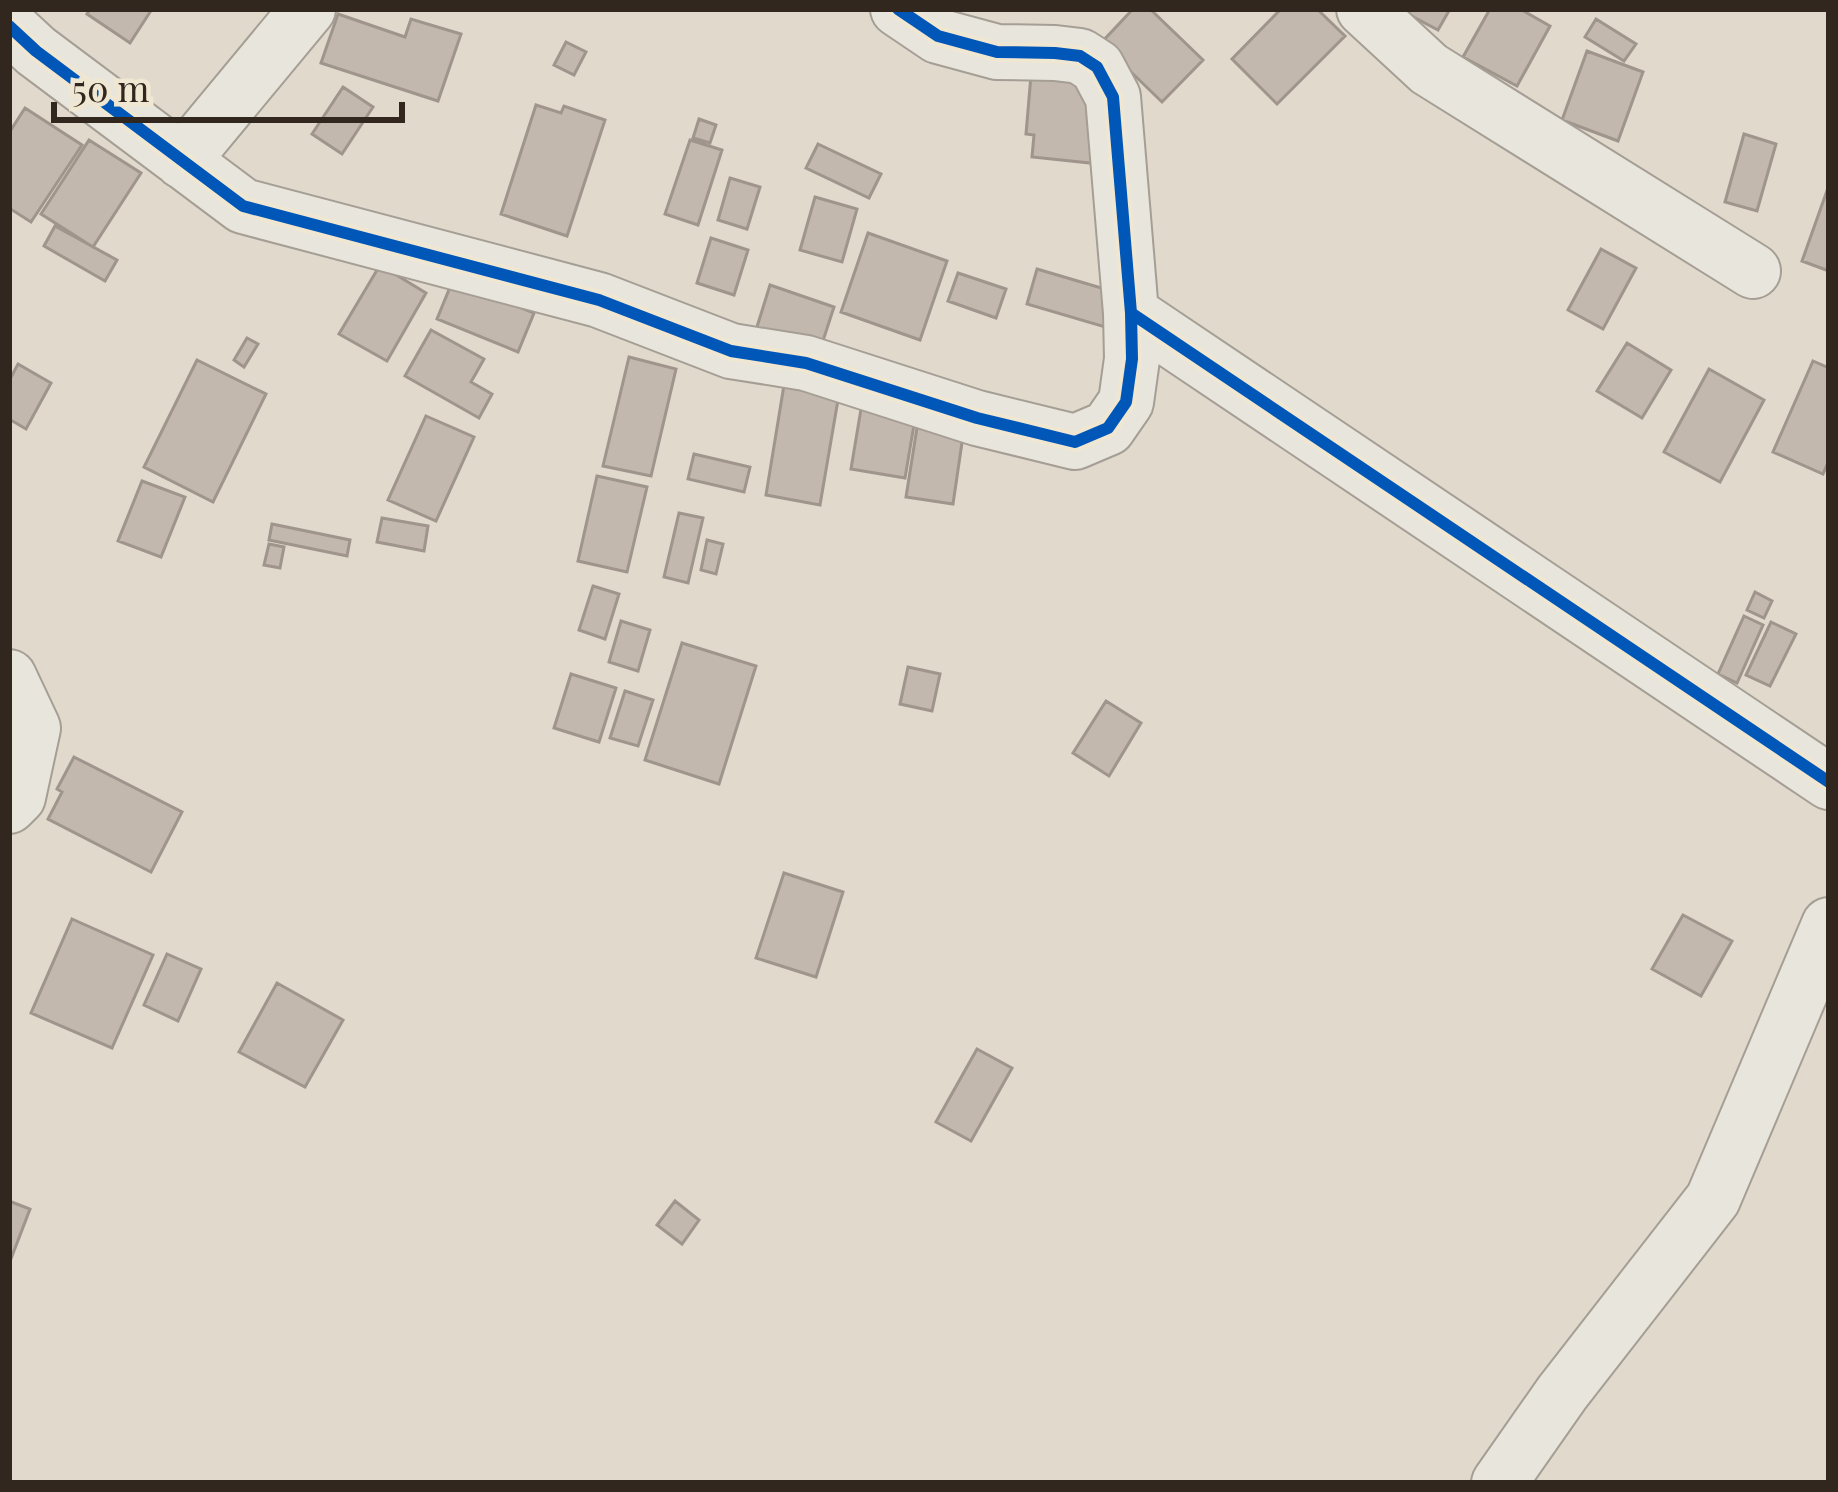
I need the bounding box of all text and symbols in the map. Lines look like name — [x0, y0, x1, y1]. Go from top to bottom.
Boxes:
scale bar — [54, 48, 402, 122]
text: 50 m — [72, 63, 150, 111]

